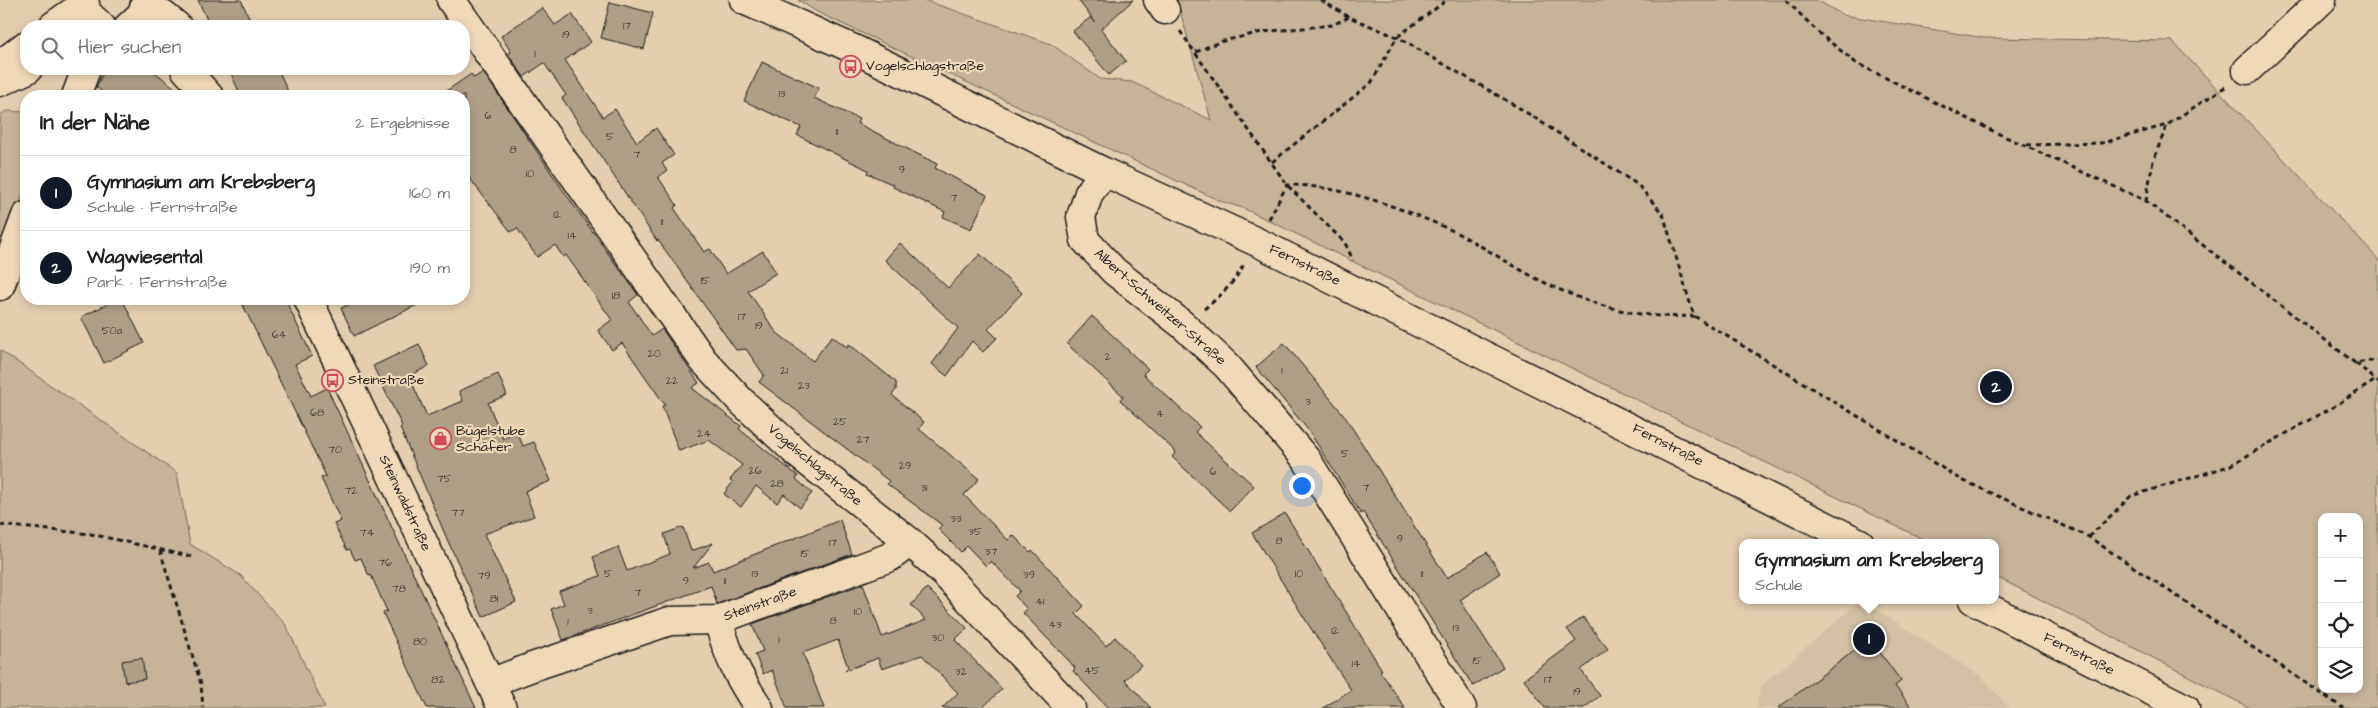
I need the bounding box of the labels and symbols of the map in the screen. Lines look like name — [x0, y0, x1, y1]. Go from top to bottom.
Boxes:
house number: 17 — [623, 18, 631, 33]
house number: 19 — [562, 27, 570, 42]
house number: 1 — [534, 46, 536, 61]
bus stop icon: Vogelschlagstraße — [838, 54, 862, 78]
place label: Vogelschlagstraße — [866, 56, 984, 76]
house number: 13 — [778, 86, 786, 101]
house number: 6 — [485, 108, 492, 123]
house number: 11 — [836, 124, 839, 139]
house number: 5 — [606, 129, 614, 144]
house number: 8 — [509, 142, 517, 157]
house number: 7 — [634, 147, 641, 162]
house number: 9 — [899, 162, 905, 177]
house number: 10 — [526, 166, 534, 181]
house number: 7 — [951, 190, 958, 205]
house number: 12 — [553, 207, 562, 222]
house number: 11 — [661, 214, 664, 229]
house number: 14 — [568, 228, 577, 243]
street label: Fernstraße — [1266, 239, 1344, 291]
street label: Albert-Schweitzer-Straße — [1090, 244, 1231, 370]
house number: 15 — [700, 273, 710, 288]
house number: 18 — [612, 288, 620, 303]
house number: 17 — [738, 309, 746, 324]
house number: 19 — [755, 318, 763, 333]
house number: 50a — [102, 323, 123, 338]
house number: 64 — [272, 327, 287, 342]
house number: 20 — [647, 346, 661, 361]
house number: 2 — [1105, 349, 1112, 364]
house number: 21 — [780, 363, 788, 378]
house number: 1 — [1281, 363, 1283, 378]
bus stop icon: Steinstraße — [320, 368, 344, 392]
pin: 2 — [1980, 368, 2012, 406]
place label: Steinstraße — [348, 370, 425, 390]
house number: 22 — [666, 373, 679, 388]
house number: 23 — [798, 378, 810, 393]
house number: 3 — [1305, 394, 1311, 409]
house number: 68 — [310, 405, 324, 420]
house number: 4 — [1156, 406, 1164, 421]
house number: 25 — [833, 414, 847, 429]
street label: Vogelschlagstraße — [763, 419, 867, 511]
street label: Fernstraße — [1629, 419, 1707, 472]
place label: Bügelstube Schäfer — [456, 421, 526, 457]
house number: 24 — [697, 426, 711, 441]
shop icon: Bügelstube Schäfer — [428, 427, 452, 451]
house number: 27 — [856, 432, 870, 447]
house number: 70 — [328, 442, 342, 457]
house number: 5 — [1341, 446, 1349, 461]
street label: Steinwaldstraße — [374, 452, 436, 555]
house number: 29 — [899, 458, 911, 473]
house number: 26 — [748, 463, 762, 478]
house number: 6 — [1210, 464, 1217, 479]
house number: 75 — [437, 471, 451, 486]
your location — [1289, 473, 1315, 499]
house number: 28 — [770, 476, 784, 491]
house number: 31 — [920, 480, 928, 495]
house number: 7 — [1363, 480, 1370, 495]
house number: 72 — [344, 483, 358, 498]
house number: 77 — [451, 505, 465, 520]
house number: 33 — [950, 511, 962, 526]
house number: 35 — [968, 524, 982, 539]
house number: 74 — [360, 525, 375, 540]
house number: 9 — [1397, 531, 1403, 546]
house number: 8 — [1275, 533, 1283, 548]
house number: 17 — [829, 535, 837, 550]
house number: 37 — [985, 544, 997, 559]
house number: 15 — [800, 546, 810, 561]
house number: 76 — [378, 555, 392, 570]
house number: 5 — [604, 566, 612, 581]
house number: 13 — [751, 566, 759, 581]
house number: 10 — [1295, 566, 1303, 581]
house number: 11 — [1421, 566, 1424, 581]
house number: 39 — [1023, 567, 1035, 582]
house number: 79 — [477, 568, 491, 583]
house number: 9 — [683, 573, 689, 588]
house number: 11 — [724, 573, 727, 588]
house number: 78 — [392, 581, 406, 596]
street label: Steinstraße — [721, 581, 800, 626]
house number: 7 — [635, 585, 642, 600]
house number: 81 — [490, 591, 499, 606]
house number: 41 — [1036, 594, 1045, 609]
house number: 3 — [587, 603, 593, 618]
house number: 10 — [854, 604, 862, 619]
house number: 8 — [829, 613, 837, 628]
house number: 1 — [567, 614, 569, 629]
house number: 43 — [1048, 617, 1062, 632]
house number: 13 — [1452, 620, 1460, 635]
pin: 1 — [1853, 620, 1885, 658]
house number: 12 — [1331, 623, 1340, 638]
street label: Fernstraße — [2040, 628, 2118, 681]
house number: 30 — [932, 630, 944, 645]
house number: 1 — [778, 632, 780, 647]
house number: 80 — [413, 634, 427, 649]
house number: 15 — [1472, 653, 1482, 668]
house number: 14 — [1352, 656, 1361, 671]
house number: 45 — [1084, 663, 1100, 678]
house number: 32 — [955, 664, 968, 679]
house number: 82 — [431, 672, 445, 687]
house number: 17 — [1544, 672, 1552, 687]
house number: 19 — [1573, 684, 1581, 699]

